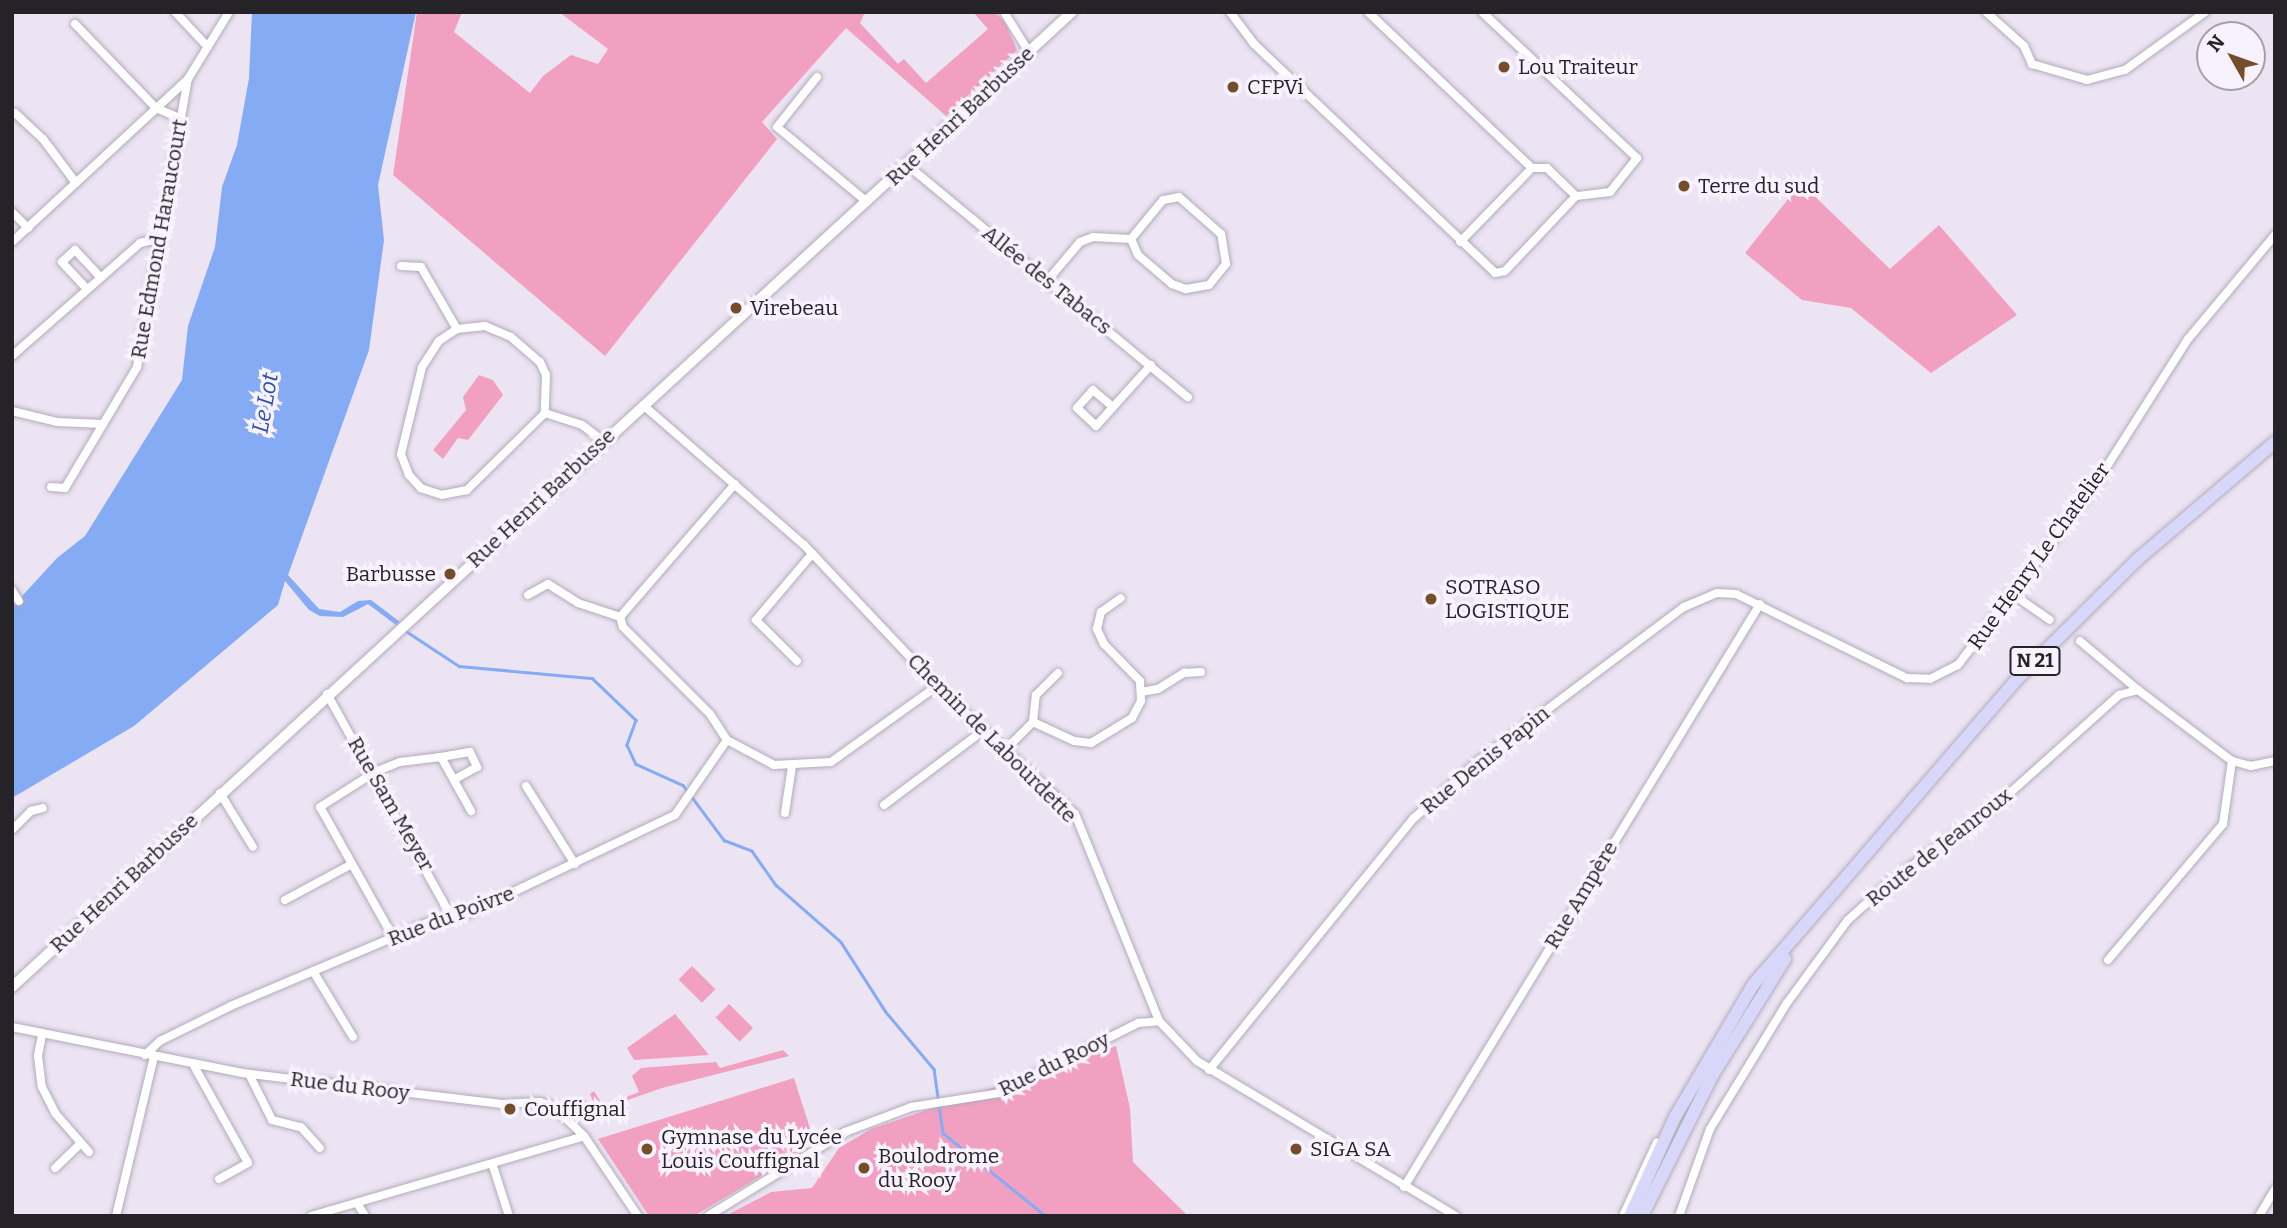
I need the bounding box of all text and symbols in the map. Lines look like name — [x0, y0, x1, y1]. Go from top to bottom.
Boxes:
north arrow — [2196, 21, 2266, 91]
text: N — [2203, 30, 2230, 56]
street label: Rue Henri Barbusse — [881, 41, 1039, 191]
place label: Lou Traiteur — [1518, 54, 1638, 80]
marker: Lou Traiteur — [1496, 59, 1512, 75]
place label: CFPVi — [1247, 74, 1304, 100]
marker: CFPVi — [1225, 79, 1241, 95]
street label: Rue Edmond Haraucourt — [126, 117, 192, 361]
place label: Terre du sud — [1698, 173, 1819, 199]
marker: Terre du sud — [1676, 178, 1692, 194]
street label: Allée des Tabacs — [977, 220, 1117, 340]
place label: Virebeau — [750, 295, 838, 321]
marker: Virebeau — [728, 300, 744, 316]
water label: Le Lot — [246, 371, 284, 435]
street label: Rue Henri Barbusse — [462, 423, 620, 573]
street label: Rue Henry Le Chatelier — [1963, 458, 2115, 654]
place label: Barbusse — [346, 561, 436, 587]
marker: Barbusse — [442, 566, 458, 582]
place label: SOTRASO LOGISTIQUE — [1445, 574, 1570, 624]
marker: SOTRASO LOGISTIQUE — [1423, 591, 1439, 607]
road number: N 21 — [2009, 646, 2061, 676]
street label: Chemin de Labourdette — [902, 648, 1082, 828]
street label: Rue Denis Papin — [1416, 701, 1554, 819]
street label: Rue Sam Meyer — [342, 732, 440, 876]
street label: Route de Jeanroux — [1861, 782, 2017, 912]
street label: Rue Henri Barbusse — [45, 808, 203, 958]
street label: Rue Ampère — [1539, 837, 1623, 953]
street label: Rue du Poivre — [384, 880, 518, 952]
street label: Rue du Rooy — [995, 1026, 1113, 1102]
street label: Rue du Rooy — [289, 1066, 411, 1106]
place label: Couffignal — [524, 1096, 626, 1122]
marker: Couffignal — [502, 1101, 518, 1117]
place label: Gymnase du Lycée Louis Couffignal — [661, 1124, 842, 1174]
place label: SIGA SA — [1310, 1136, 1391, 1162]
marker: Gymnase du Lycée Louis Couffignal — [639, 1141, 655, 1157]
marker: SIGA SA — [1288, 1141, 1304, 1157]
place label: Boulodrome du Rooy — [878, 1143, 999, 1193]
marker: Boulodrome du Rooy — [856, 1160, 872, 1176]

